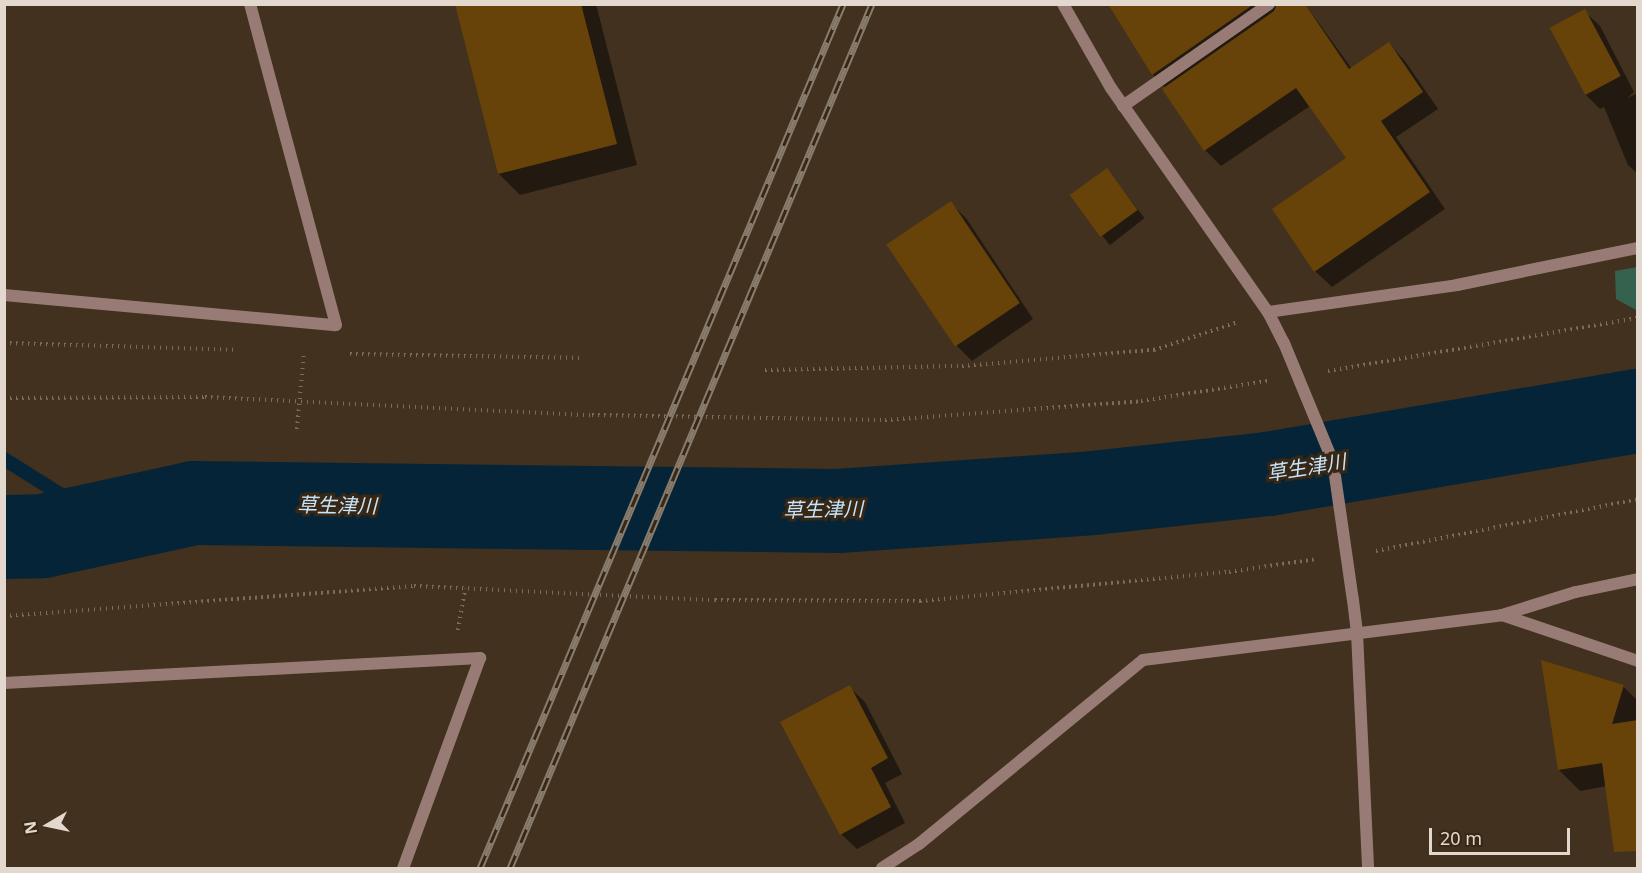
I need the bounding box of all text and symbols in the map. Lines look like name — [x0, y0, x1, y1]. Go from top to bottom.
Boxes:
water label: 草生津川 — [1265, 449, 1347, 485]
water label: 草生津川 — [297, 492, 377, 518]
water label: 草生津川 — [783, 496, 863, 522]
north arrow — [18, 795, 78, 855]
scale bar — [1432, 816, 1573, 854]
text: N — [18, 820, 42, 836]
text: 20 m — [1440, 826, 1482, 850]

